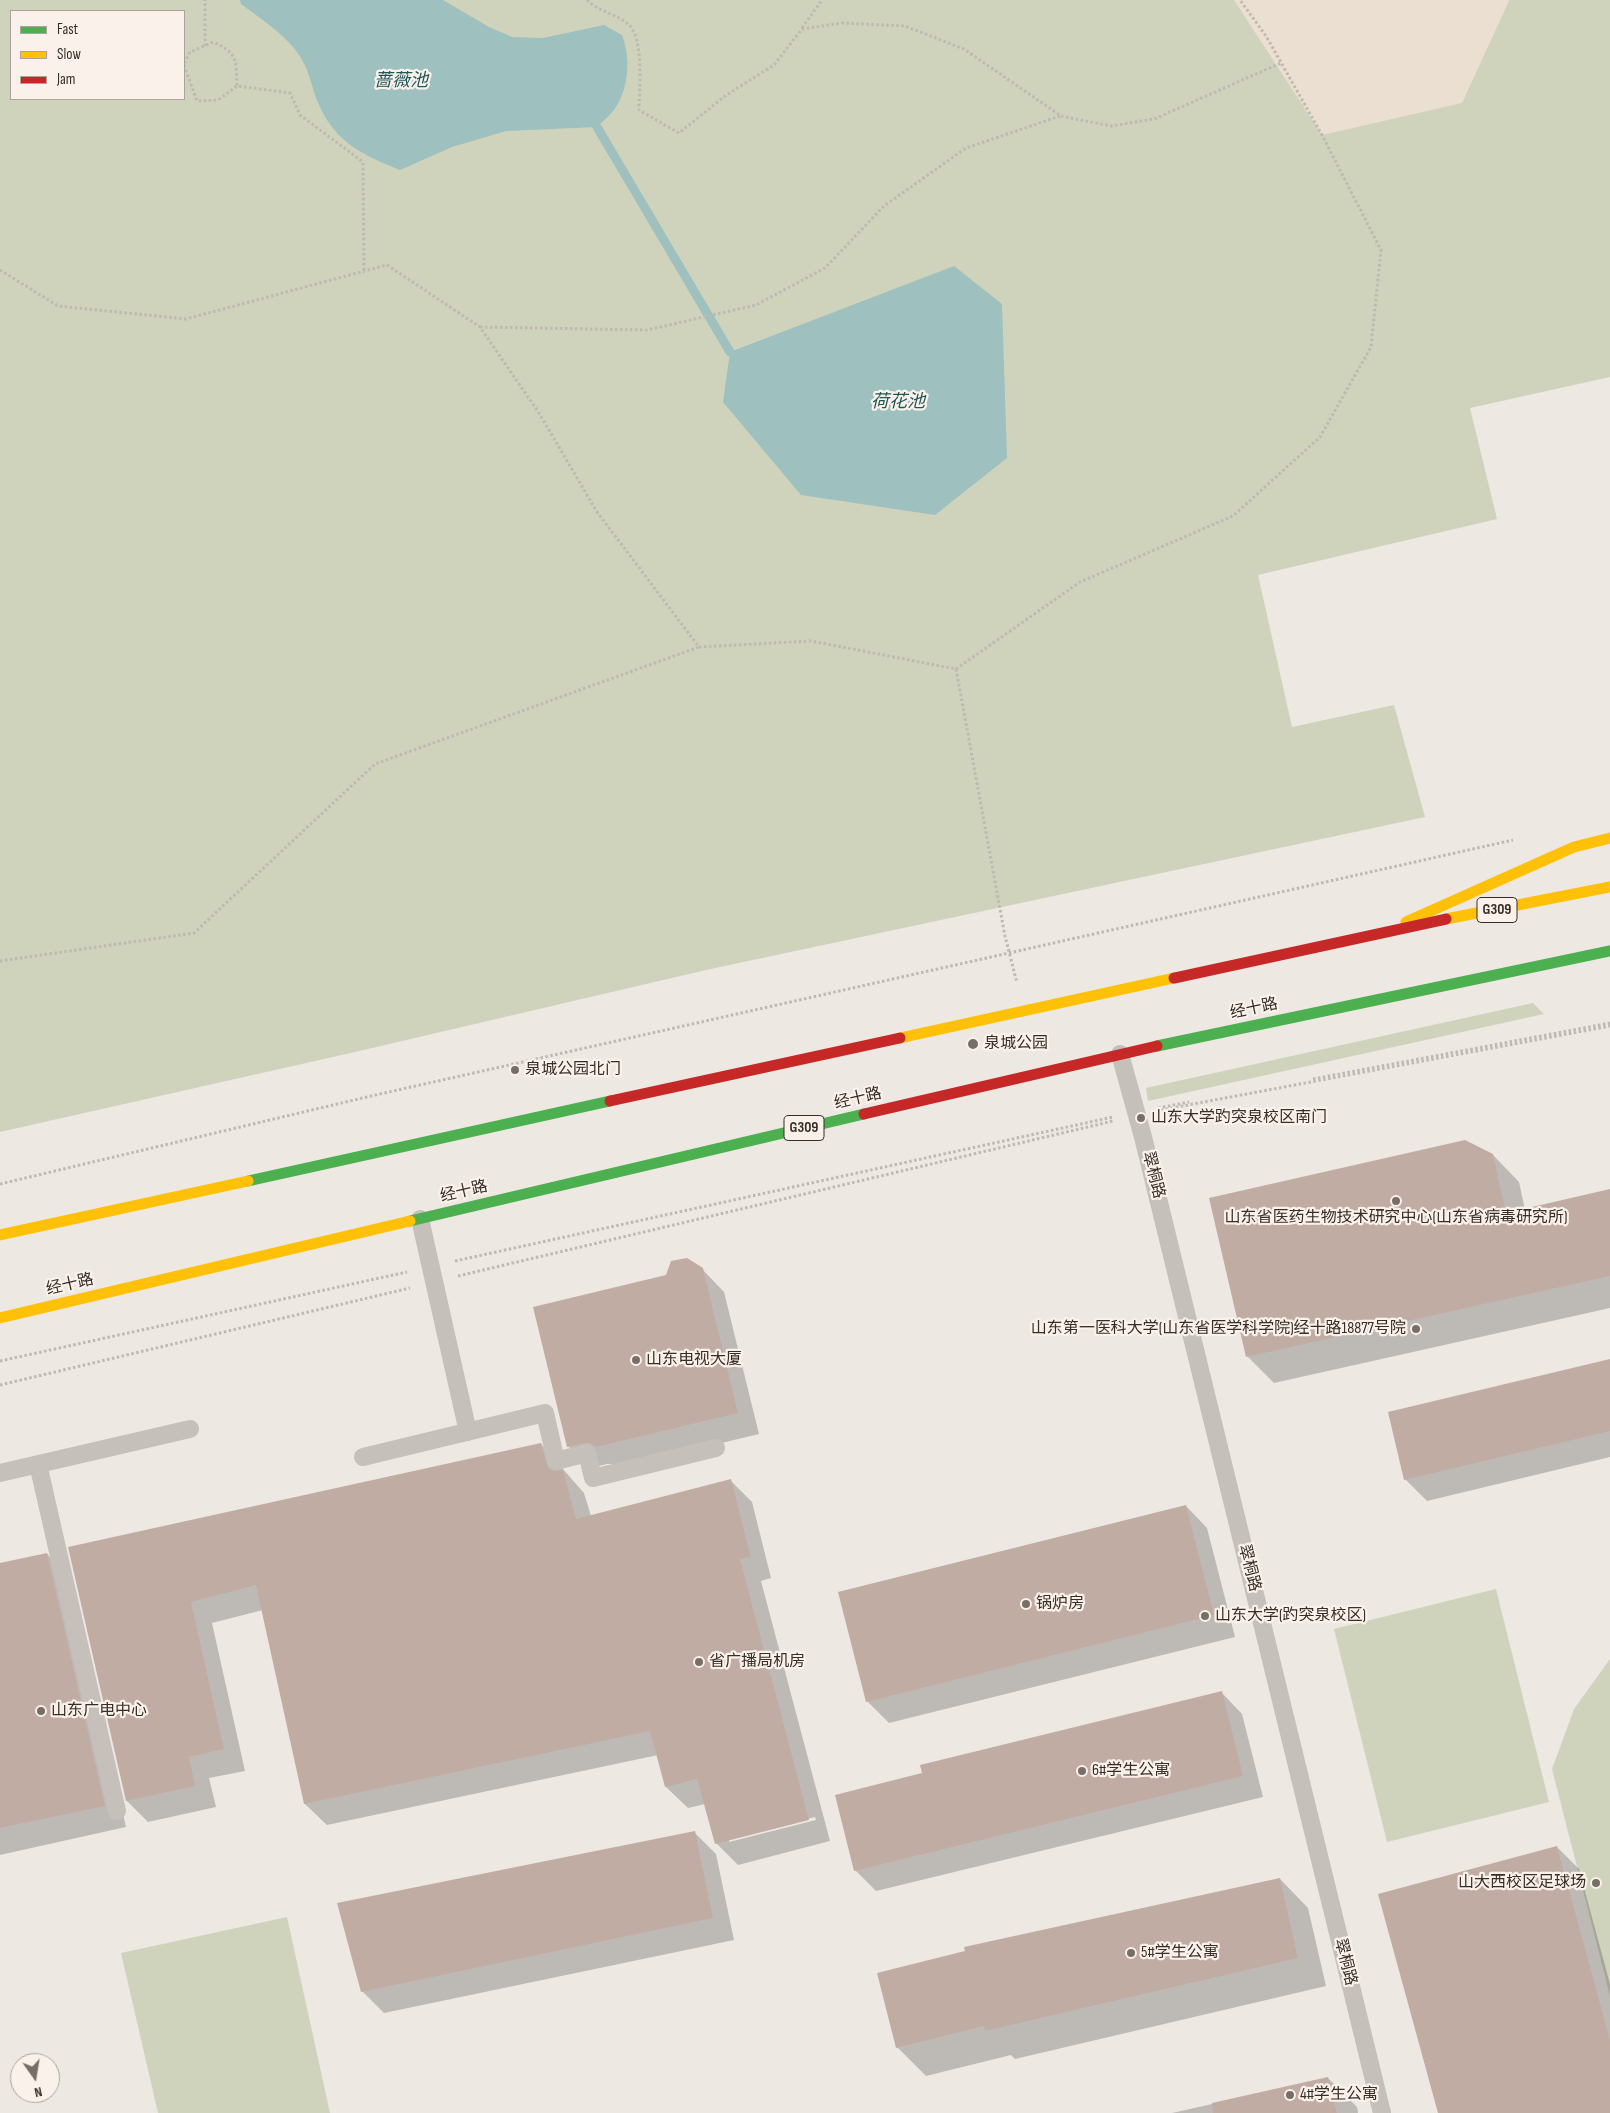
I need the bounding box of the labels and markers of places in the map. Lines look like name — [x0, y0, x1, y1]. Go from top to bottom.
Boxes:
place label: 泉城公园 — [984, 1034, 1048, 1054]
marker: 泉城公园 — [966, 1037, 980, 1051]
place label: 泉城公园北门 — [525, 1060, 621, 1080]
marker: 泉城公园北门 — [509, 1064, 521, 1076]
place label: 山东大学趵突泉校区南门 — [1151, 1108, 1327, 1128]
marker: 山东大学趵突泉校区南门 — [1135, 1112, 1147, 1124]
marker: 山东省医药生物技术研究中心(山东省病毒研究所) — [1390, 1195, 1402, 1207]
place label: 山东省医药生物技术研究中心(山东省病毒研究所) — [1225, 1208, 1567, 1228]
place label: 山东第一医科大学(山东省医学科学院)经十路18877号院 — [1031, 1319, 1406, 1339]
marker: 山东第一医科大学(山东省医学科学院)经十路18877号院 — [1410, 1323, 1422, 1335]
place label: 山东电视大厦 — [646, 1350, 742, 1370]
marker: 山东电视大厦 — [630, 1354, 642, 1366]
place label: 锅炉房 — [1036, 1594, 1084, 1614]
marker: 锅炉房 — [1020, 1598, 1032, 1610]
place label: 山东大学(趵突泉校区) — [1215, 1606, 1366, 1626]
marker: 山东大学(趵突泉校区) — [1199, 1610, 1211, 1622]
place label: 省广播局机房 — [709, 1652, 805, 1672]
marker: 省广播局机房 — [693, 1656, 705, 1668]
place label: 山东广电中心 — [51, 1701, 147, 1721]
marker: 山东广电中心 — [35, 1705, 47, 1717]
place label: 6#学生公寓 — [1092, 1761, 1170, 1781]
marker: 6#学生公寓 — [1076, 1765, 1088, 1777]
place label: 山大西校区足球场 — [1458, 1873, 1586, 1893]
marker: 山大西校区足球场 — [1590, 1877, 1602, 1889]
place label: 5#学生公寓 — [1141, 1943, 1219, 1963]
marker: 5#学生公寓 — [1125, 1947, 1137, 1959]
place label: 4#学生公寓 — [1300, 2085, 1378, 2105]
marker: 4#学生公寓 — [1284, 2089, 1296, 2101]

